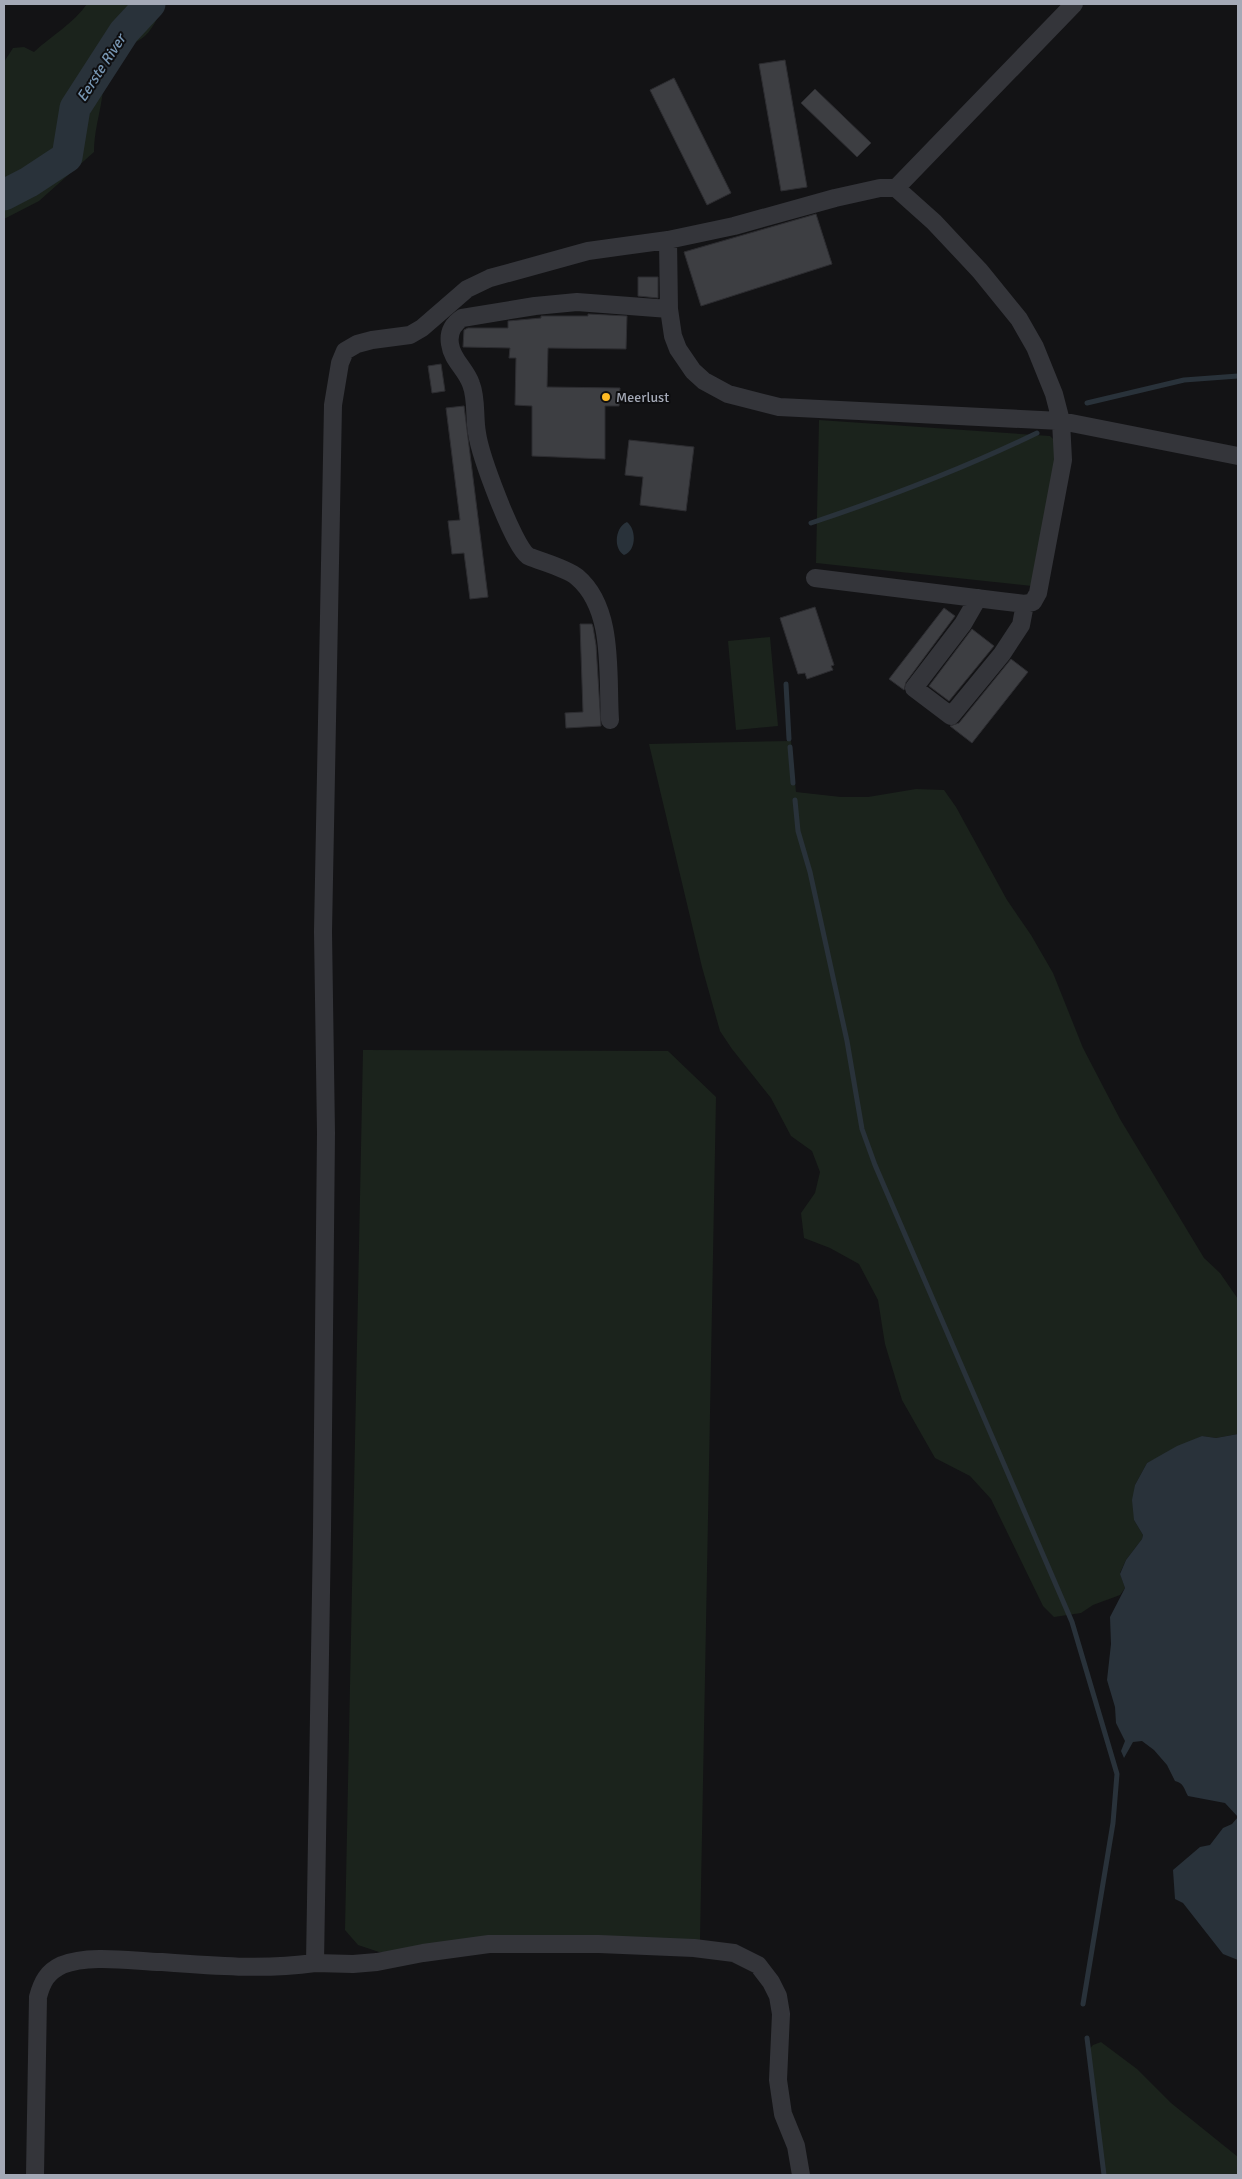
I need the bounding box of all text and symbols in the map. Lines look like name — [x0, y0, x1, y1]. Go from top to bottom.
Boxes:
water label: Eerste River — [73, 29, 131, 105]
place label: Meerlust — [616, 389, 669, 406]
marker: Meerlust — [600, 391, 612, 403]

